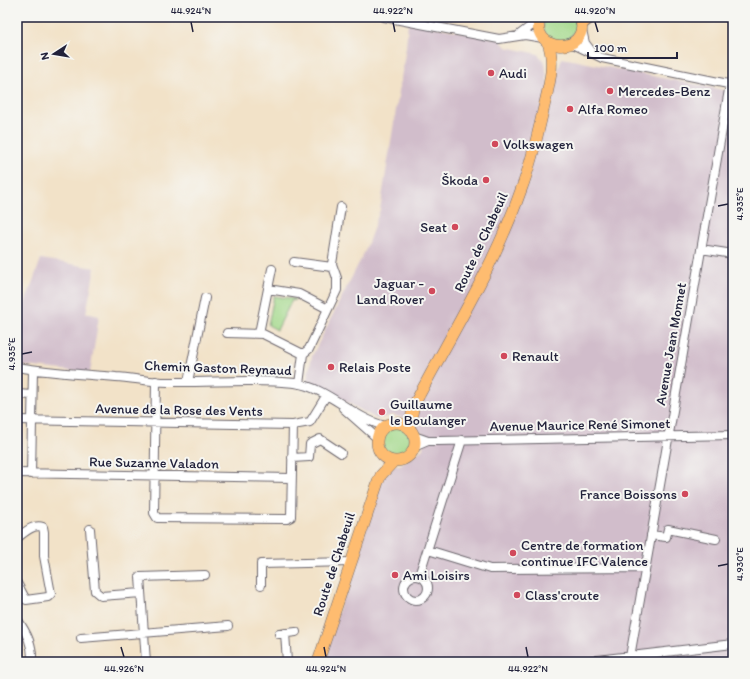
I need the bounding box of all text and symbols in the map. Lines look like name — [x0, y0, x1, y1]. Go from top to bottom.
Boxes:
text: 44.924°N — [171, 4, 212, 17]
text: 44.922°N — [373, 4, 413, 17]
text: 44.920°N — [575, 4, 616, 17]
north arrow — [34, 34, 74, 74]
scale bar — [588, 34, 677, 60]
text: 100 m — [594, 41, 627, 55]
text: N — [38, 51, 52, 61]
place label: Audi — [499, 65, 527, 82]
marker: Audi — [486, 68, 496, 78]
place label: Mercedes-Benz — [618, 83, 711, 100]
marker: Mercedes-Benz — [605, 86, 615, 96]
place label: Alfa Romeo — [578, 101, 648, 118]
marker: Alfa Romeo — [565, 104, 575, 114]
place label: Volkswagen — [503, 136, 574, 153]
marker: Volkswagen — [490, 139, 500, 149]
place label: Škoda — [441, 172, 478, 189]
marker: Škoda — [481, 175, 491, 185]
text: 4.935°E — [733, 187, 746, 220]
street label: Route de Chabeuil — [450, 189, 512, 295]
place label: Seat — [420, 219, 447, 236]
marker: Seat — [450, 222, 460, 232]
place label: Jaguar - Land Rover — [357, 275, 424, 308]
street label: Avenue Jean Monnet — [652, 281, 690, 407]
marker: Jaguar - Land Rover — [427, 286, 437, 296]
text: 4.935°E — [5, 337, 18, 370]
place label: Renault — [512, 348, 559, 365]
marker: Renault — [499, 351, 509, 361]
street label: Chemin Gaston Reynaud — [144, 357, 292, 379]
place label: Relais Poste — [339, 359, 411, 376]
marker: Relais Poste — [326, 362, 336, 372]
place label: Guillaume le Boulanger — [390, 396, 467, 429]
street label: Avenue de la Rose des Vents — [95, 400, 263, 420]
marker: Guillaume le Boulanger — [377, 407, 387, 417]
street label: Avenue Maurice René Simonet — [489, 415, 671, 435]
street label: Rue Suzanne Valadon — [89, 453, 219, 473]
place label: France Boissons — [580, 486, 677, 503]
marker: France Boissons — [680, 489, 690, 499]
street label: Route de Chabeuil — [309, 510, 359, 618]
place label: Centre de formation continue IFC Valence — [521, 537, 648, 570]
text: 4.930°E — [733, 547, 746, 581]
marker: Centre de formation continue IFC Valence — [508, 548, 518, 558]
place label: Ami Loisirs — [403, 567, 470, 584]
marker: Ami Loisirs — [390, 570, 400, 580]
place label: Class'croute — [525, 587, 599, 604]
marker: Class'croute — [512, 590, 522, 600]
text: 44.926°N — [104, 662, 144, 675]
text: 44.924°N — [306, 662, 347, 675]
text: 44.922°N — [508, 662, 548, 675]

